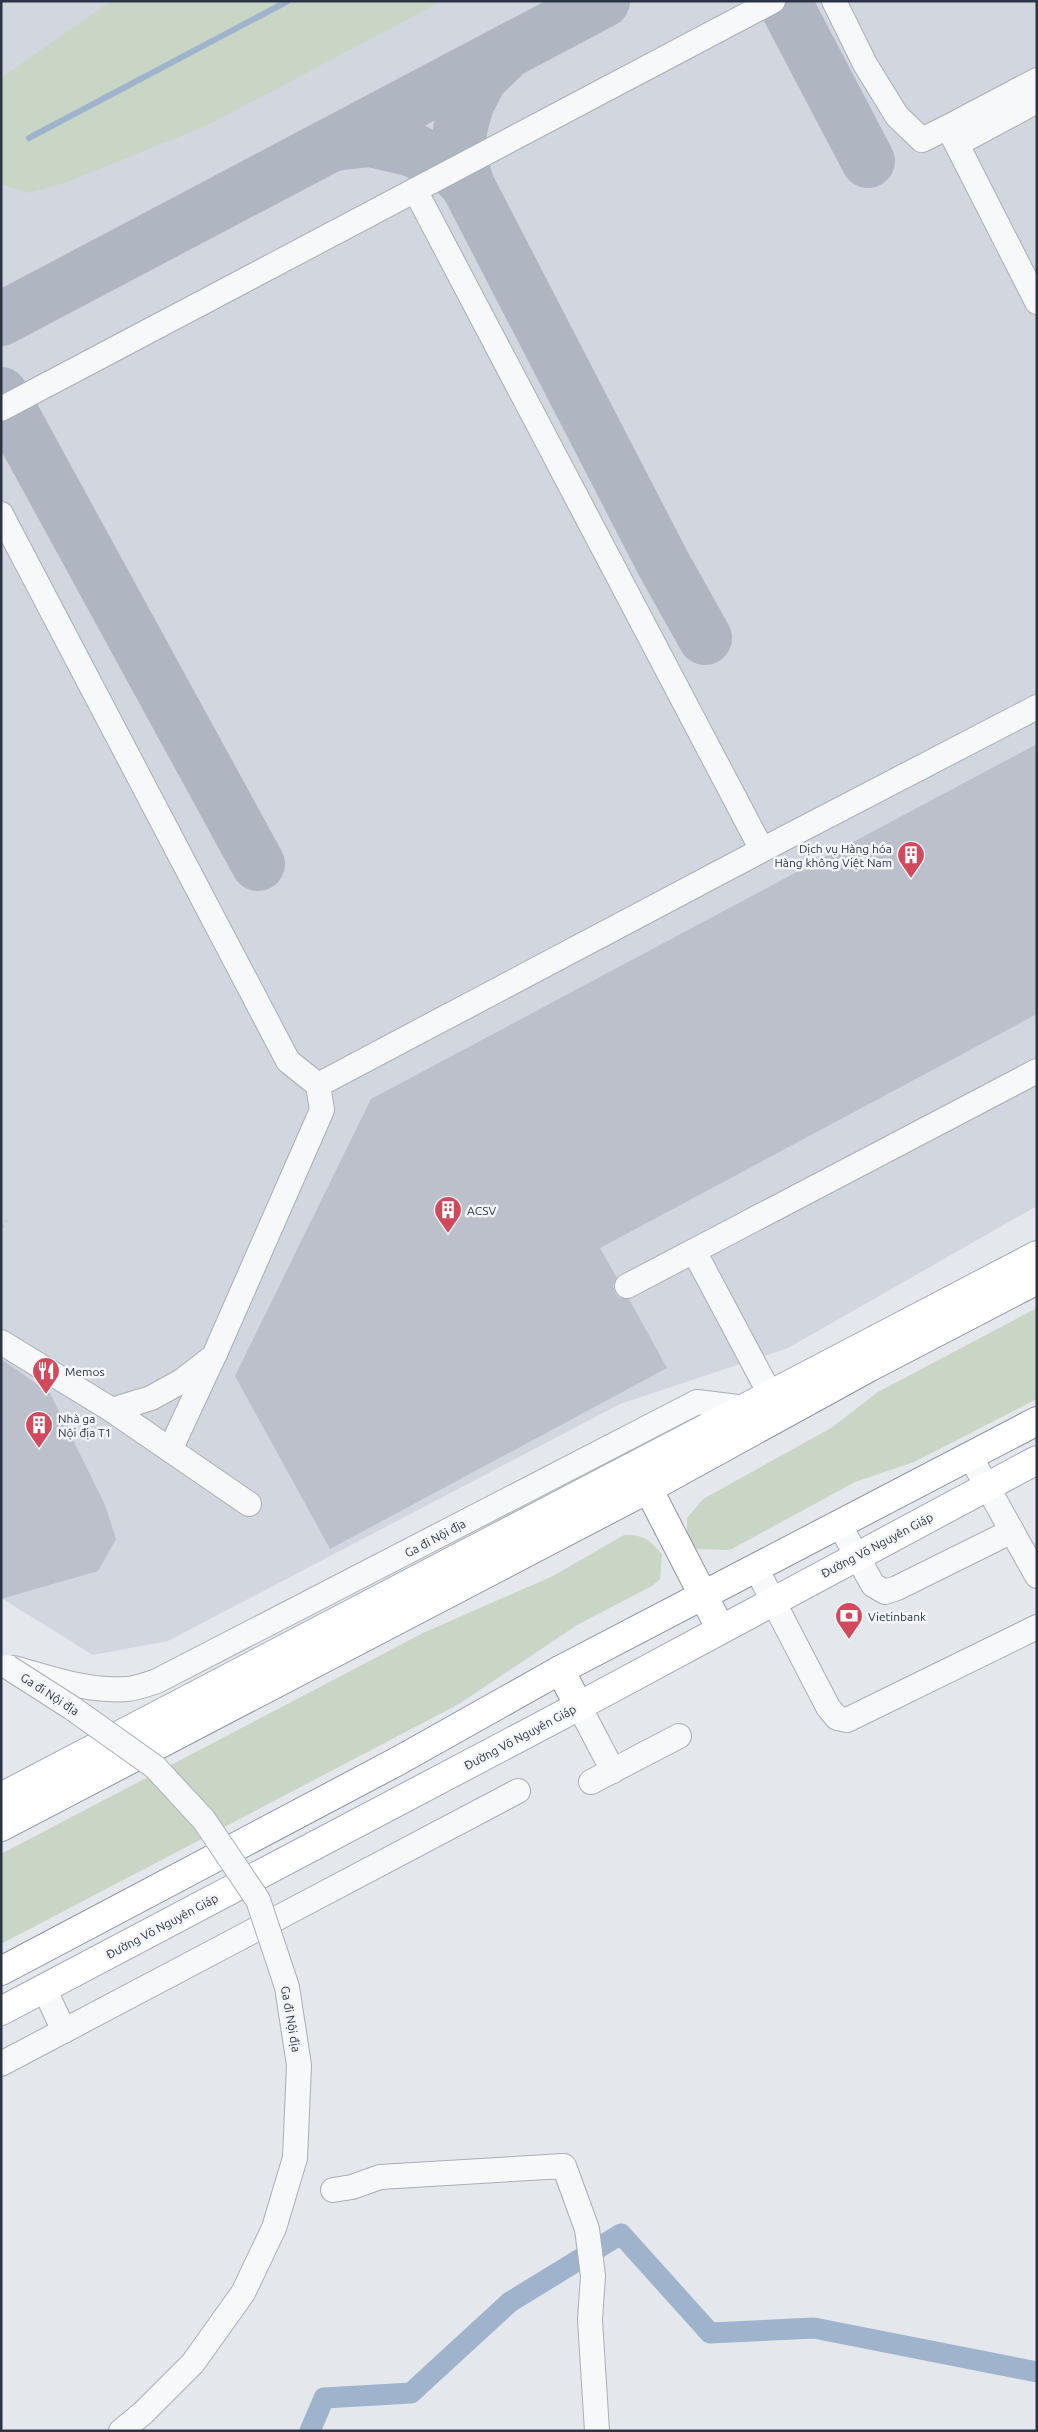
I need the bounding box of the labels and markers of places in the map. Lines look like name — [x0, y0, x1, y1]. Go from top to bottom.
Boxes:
building icon: Dịch vụ Hàng hóa Hàng không Việt Nam — [896, 840, 926, 879]
place label: Dịch vụ Hàng hóa Hàng không Việt Nam — [774, 842, 892, 870]
building icon: ACSV — [433, 1195, 463, 1234]
place label: ACSV — [467, 1204, 496, 1217]
restaurant icon: Memos — [31, 1356, 61, 1395]
place label: Memos — [65, 1365, 105, 1378]
building icon: Nhà ga Nội địa T1 — [24, 1410, 54, 1449]
place label: Nhà ga Nội địa T1 — [58, 1412, 112, 1440]
bank icon: Vietinbank — [834, 1601, 864, 1640]
place label: Vietinbank — [868, 1610, 926, 1623]

